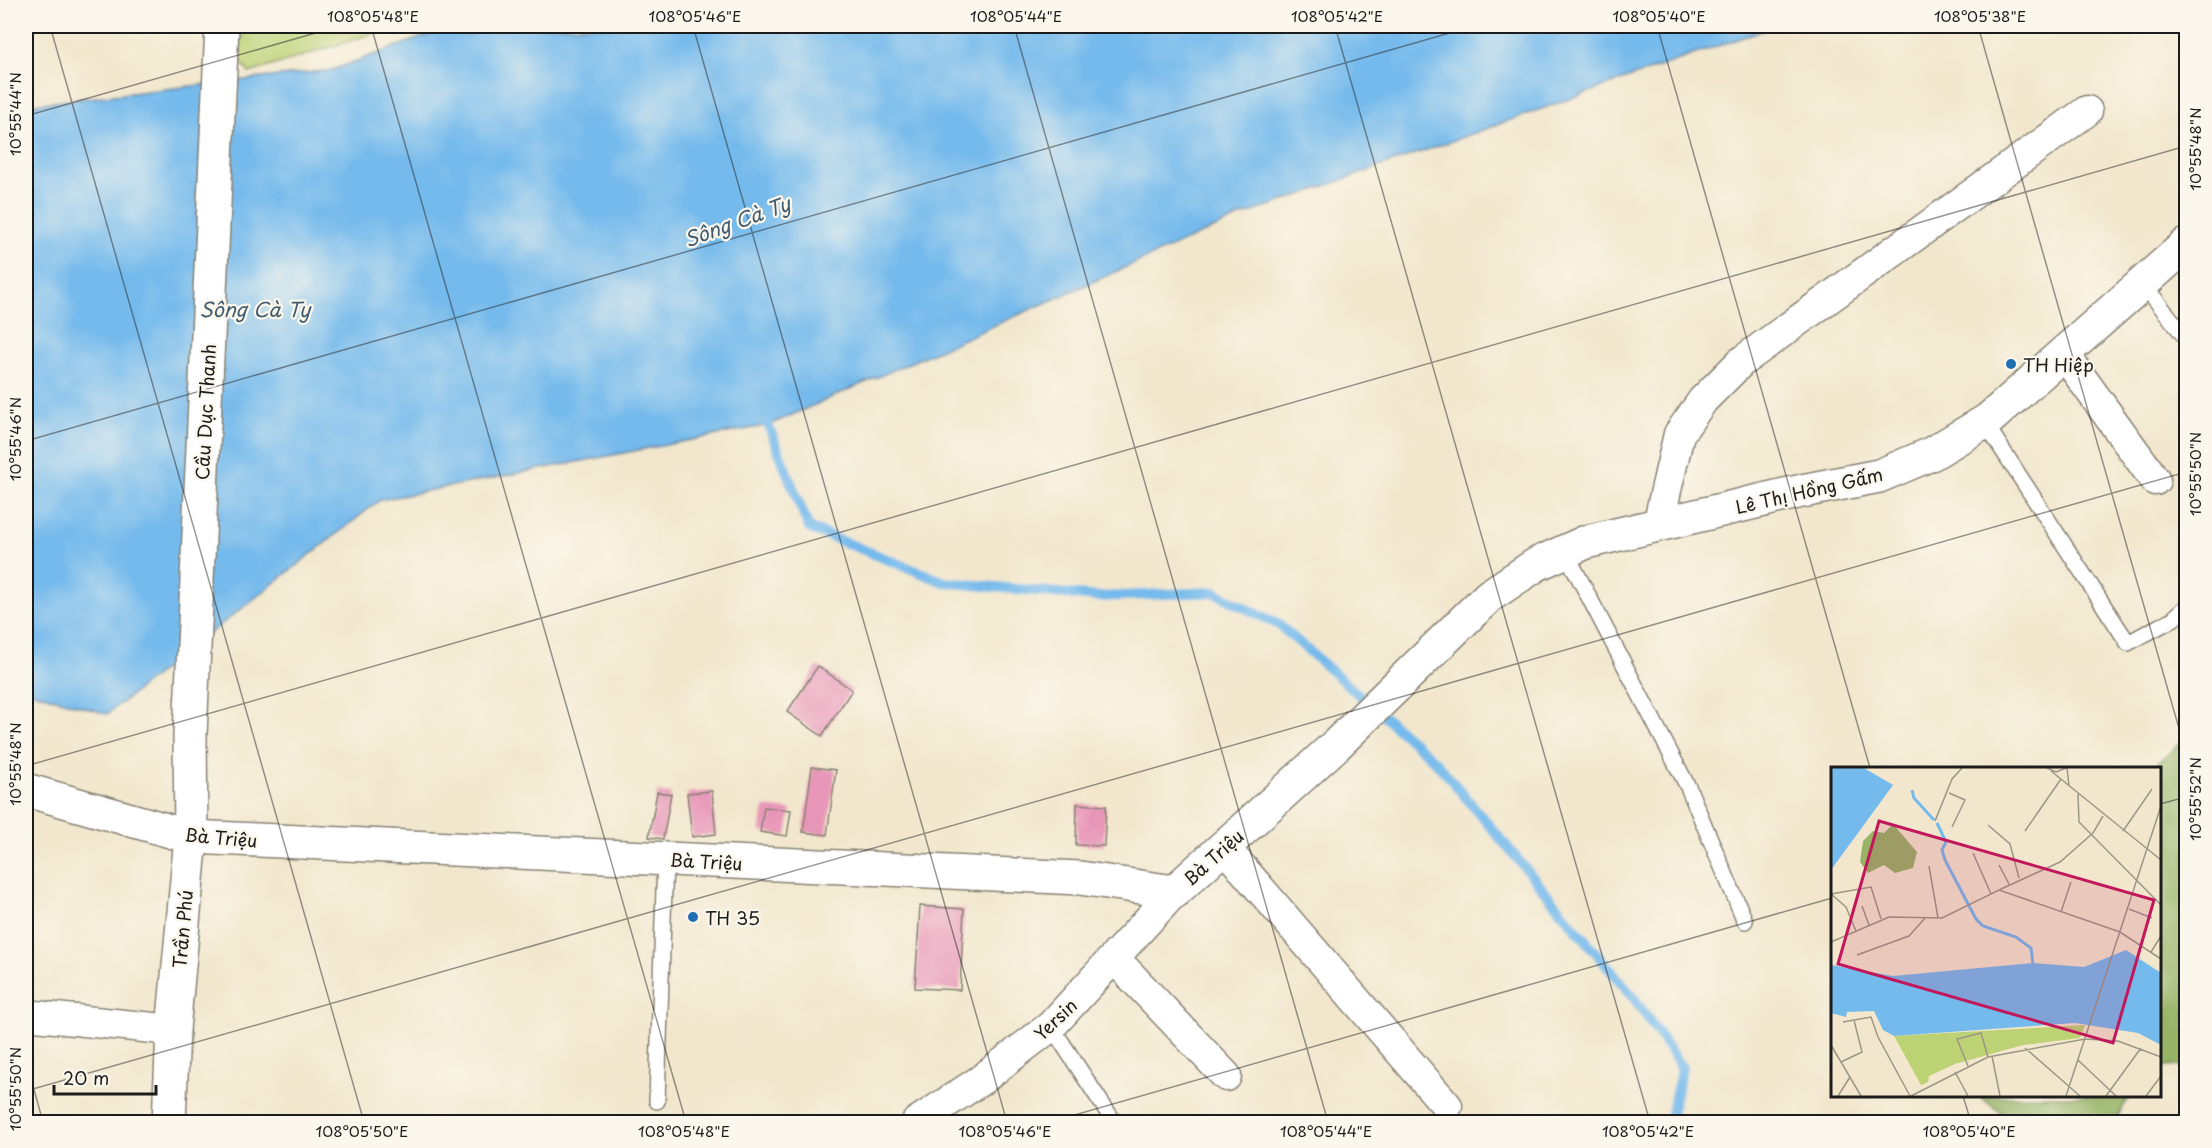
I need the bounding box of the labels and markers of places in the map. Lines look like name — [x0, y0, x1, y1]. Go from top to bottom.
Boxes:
place label: TH Hiệp — [2023, 351, 2094, 378]
marker: TH Hiệp — [2004, 357, 2018, 371]
place label: TH 35 — [705, 904, 760, 931]
marker: TH 35 — [686, 910, 700, 924]

